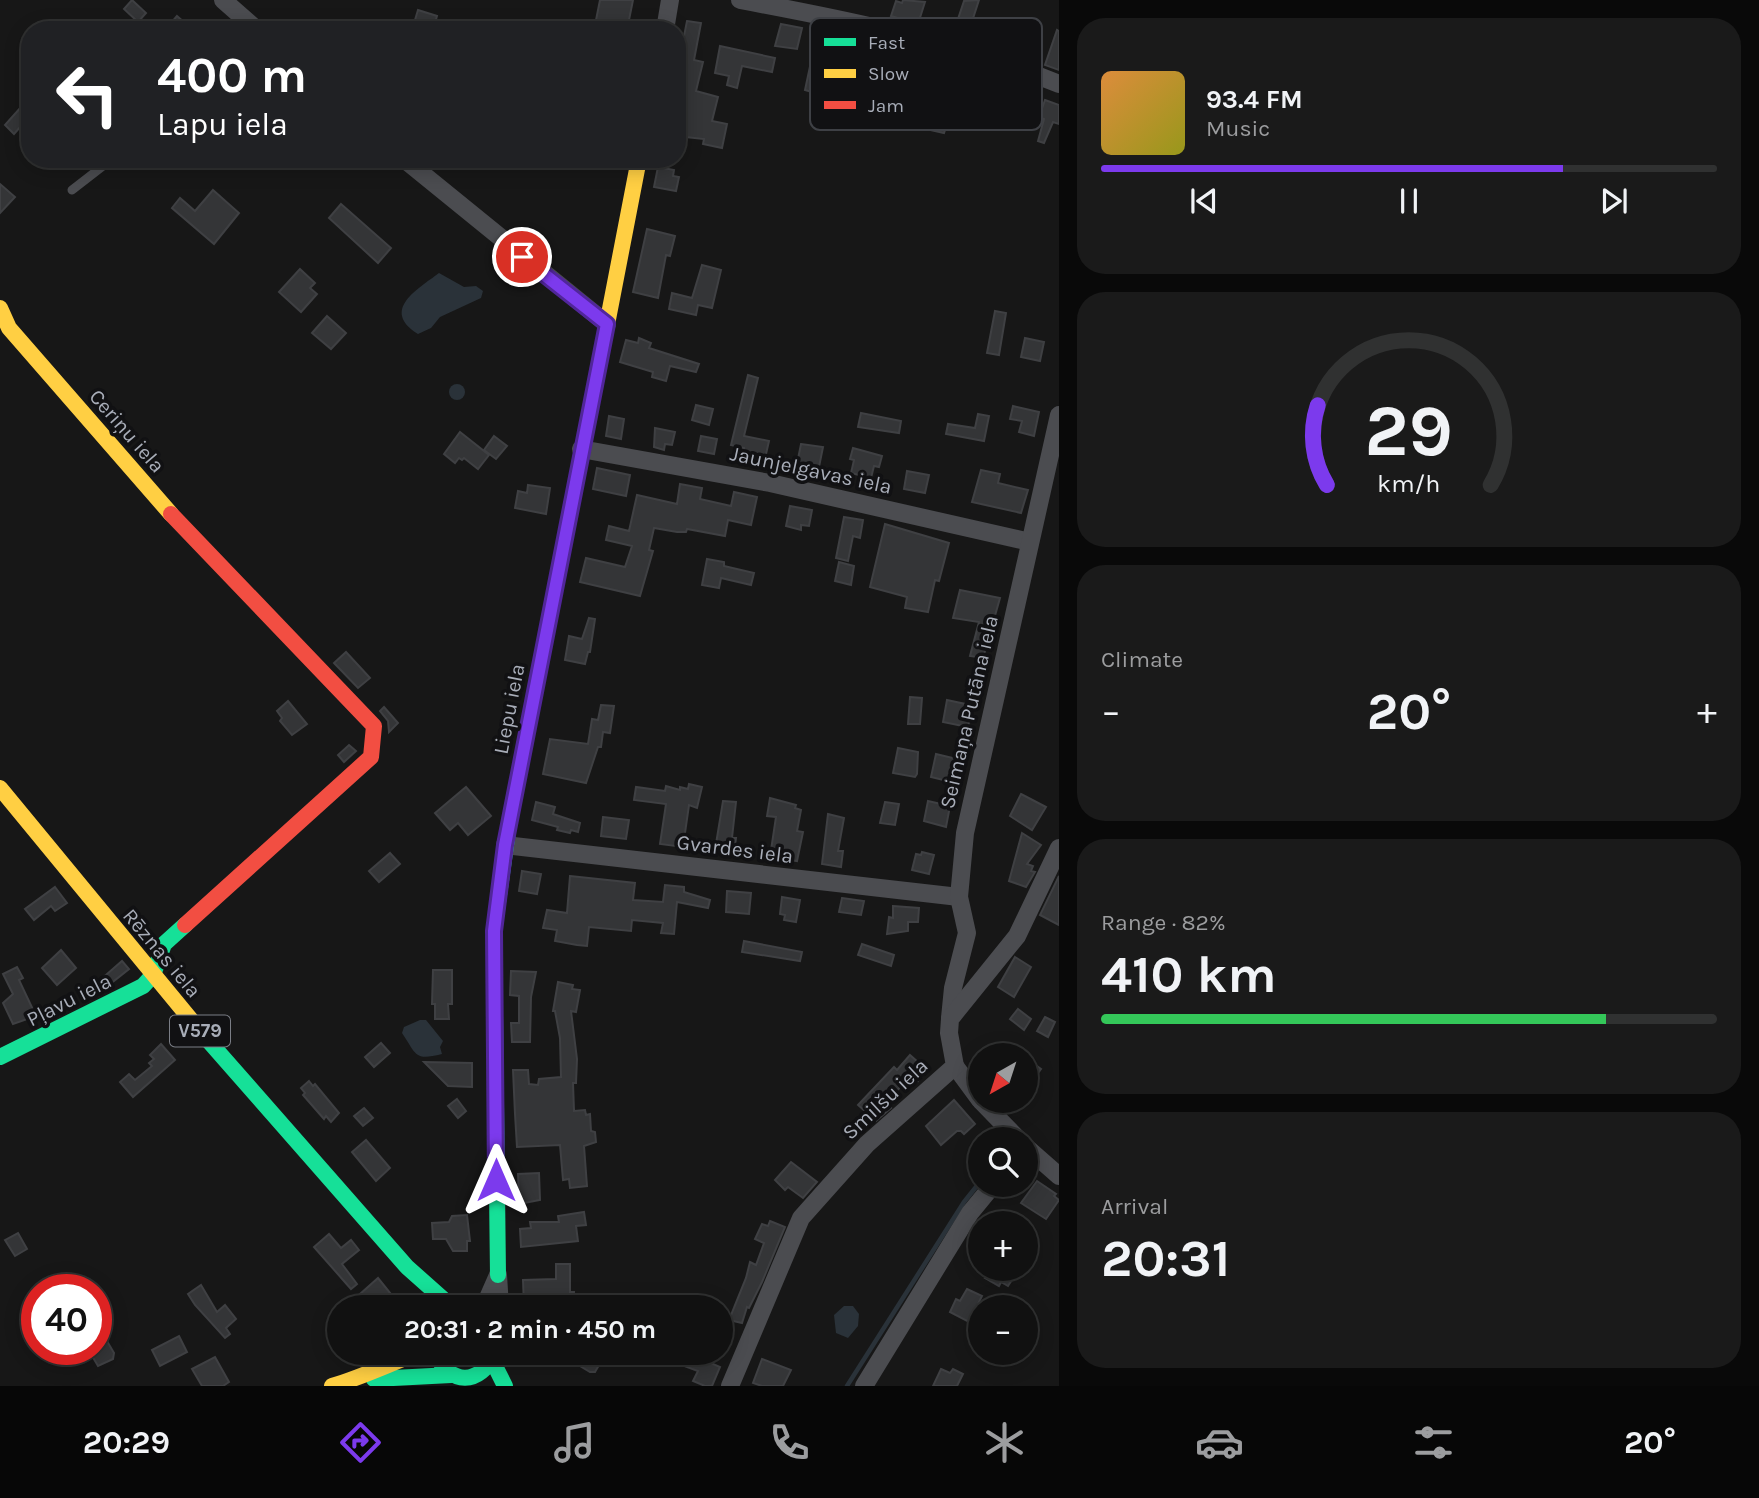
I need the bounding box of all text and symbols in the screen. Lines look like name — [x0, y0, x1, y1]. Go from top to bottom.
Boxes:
legend — [810, 18, 1042, 130]
text: Fast — [868, 32, 905, 54]
text: 400 m — [157, 47, 307, 104]
icon: left — [42, 49, 133, 140]
text: Slow — [868, 63, 909, 85]
text: 93.4 FM — [1206, 84, 1303, 115]
text: Jam — [868, 95, 904, 117]
text: Lapu iela — [157, 106, 288, 143]
text: Music — [1206, 115, 1270, 142]
icon: previous — [1185, 182, 1223, 220]
icon: pause — [1390, 182, 1428, 220]
icon: next — [1595, 182, 1633, 220]
pin — [492, 227, 552, 287]
icon: arrive — [503, 238, 541, 276]
street label: Ceriņu iela — [84, 384, 170, 478]
text: 29 — [1365, 389, 1453, 474]
street label: Jaunjelgavas iela — [728, 441, 894, 499]
text: km/h — [1377, 469, 1441, 498]
street label: Seimaņa Putāna iela — [935, 613, 1003, 811]
text: Climate — [1101, 646, 1183, 673]
street label: Liepu iela — [489, 662, 529, 756]
text: 20° — [1367, 681, 1451, 742]
text: − — [1101, 689, 1121, 734]
text: + — [1697, 689, 1717, 734]
street label: Gvardes iela — [675, 830, 795, 868]
street label: Rēznas iela — [118, 904, 206, 1002]
text: Range · 82% — [1101, 909, 1226, 936]
text: 410 km — [1101, 944, 1277, 1005]
street label: Pļavu iela — [23, 968, 115, 1032]
road number: V579 — [170, 1015, 230, 1046]
north arrow — [968, 1043, 1038, 1113]
map controls — [968, 1043, 1038, 1365]
street label: Smilšu iela — [837, 1053, 933, 1145]
button: search — [968, 1127, 1038, 1197]
position arrow — [459, 1143, 533, 1217]
text: Arrival — [1101, 1193, 1168, 1220]
button: + — [968, 1211, 1038, 1281]
text: 20:31 — [1101, 1228, 1230, 1289]
speed limit sign: 40 — [21, 1274, 112, 1365]
button: − — [968, 1295, 1038, 1365]
text: 20:31 · 2 min · 450 m — [404, 1314, 656, 1345]
icon: directions — [336, 1418, 385, 1467]
icon: music — [550, 1418, 599, 1467]
icon: phone — [765, 1418, 814, 1467]
icon: climate — [980, 1418, 1029, 1467]
icon: car — [1195, 1418, 1244, 1467]
icon: filters — [1409, 1418, 1458, 1467]
text: 20:29 — [83, 1424, 170, 1461]
text: 20° — [1624, 1424, 1676, 1461]

